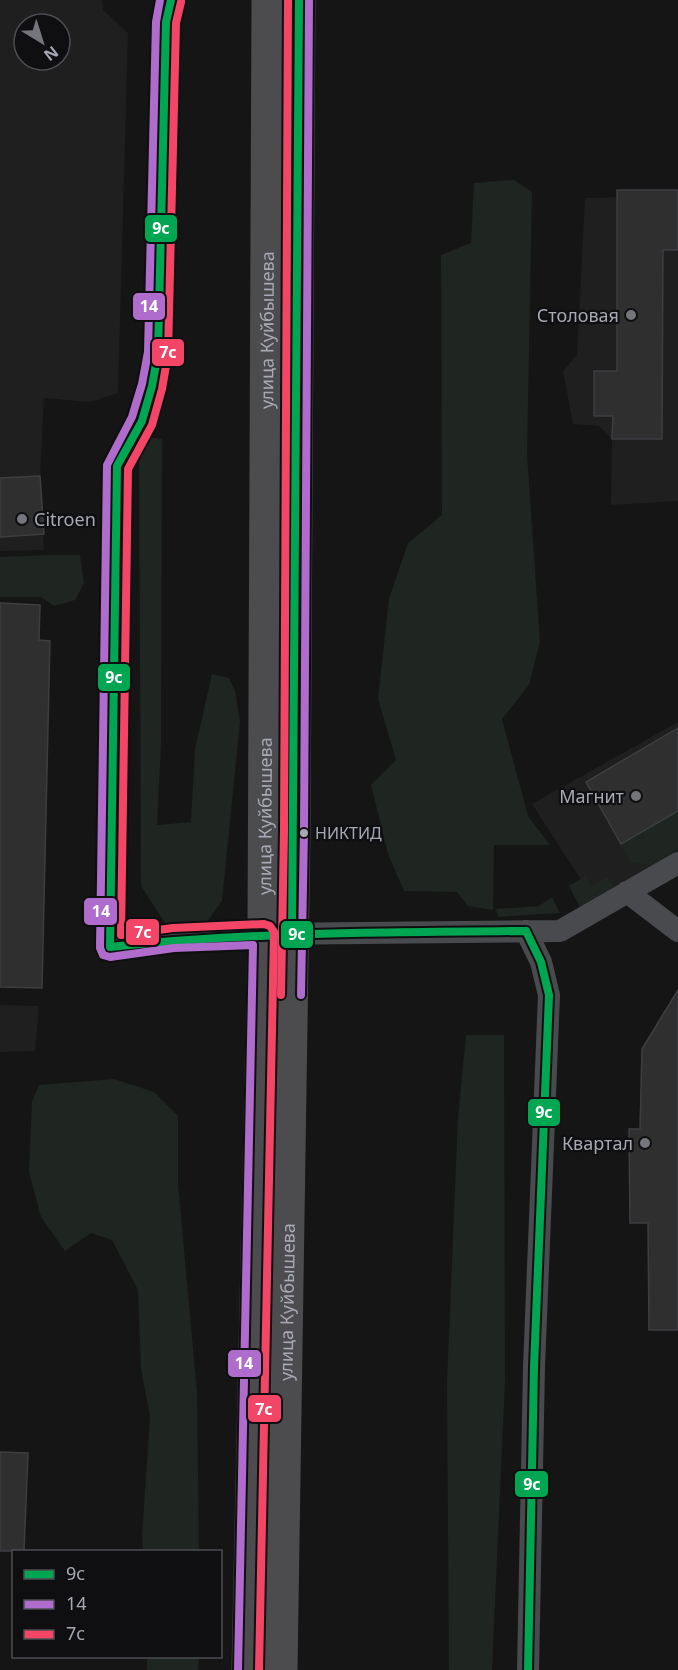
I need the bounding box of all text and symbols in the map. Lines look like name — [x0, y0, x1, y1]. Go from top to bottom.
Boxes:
north arrow — [12, 12, 72, 72]
text: N — [39, 41, 63, 66]
line badge: 9с — [144, 214, 178, 243]
text: 9с — [152, 217, 170, 239]
street label: улица Куйбышева — [254, 251, 279, 409]
line badge: 14 — [132, 292, 166, 321]
text: 14 — [140, 295, 158, 317]
place label: Столовая — [537, 303, 619, 327]
marker: Столовая — [624, 308, 638, 322]
line badge: 7с — [151, 338, 185, 367]
text: 7с — [159, 341, 177, 363]
place label: Citroen — [34, 507, 96, 531]
marker: Citroen — [15, 512, 29, 526]
line badge: 9с — [97, 663, 131, 692]
text: 9с — [105, 666, 123, 688]
street label: улица Куйбышева — [252, 737, 277, 895]
place label: Магнит — [559, 784, 625, 808]
marker: Магнит — [629, 789, 643, 803]
place label: НИКТИД — [315, 822, 382, 844]
marker: НИКТИД — [298, 827, 310, 839]
line badge: 14 — [83, 897, 118, 926]
text: 14 — [92, 900, 110, 922]
line badge: 7с — [125, 918, 160, 946]
line badge: 9с — [280, 920, 314, 949]
text: 7с — [134, 921, 152, 943]
text: 9с — [288, 923, 306, 945]
line badge: 9с — [527, 1098, 561, 1127]
text: 9с — [535, 1101, 553, 1123]
place label: Квартал — [562, 1131, 633, 1155]
marker: Квартал — [638, 1136, 652, 1150]
street label: улица Куйбышева — [273, 1223, 300, 1381]
line badge: 14 — [227, 1349, 262, 1378]
text: 14 — [235, 1352, 253, 1374]
line badge: 7с — [247, 1394, 282, 1423]
text: 7с — [255, 1398, 273, 1420]
line badge: 9с — [514, 1470, 549, 1498]
text: 9с — [523, 1473, 541, 1495]
legend — [12, 1550, 222, 1658]
text: 9с — [66, 1561, 85, 1585]
text: 14 — [66, 1591, 87, 1615]
text: 7с — [66, 1621, 85, 1645]

